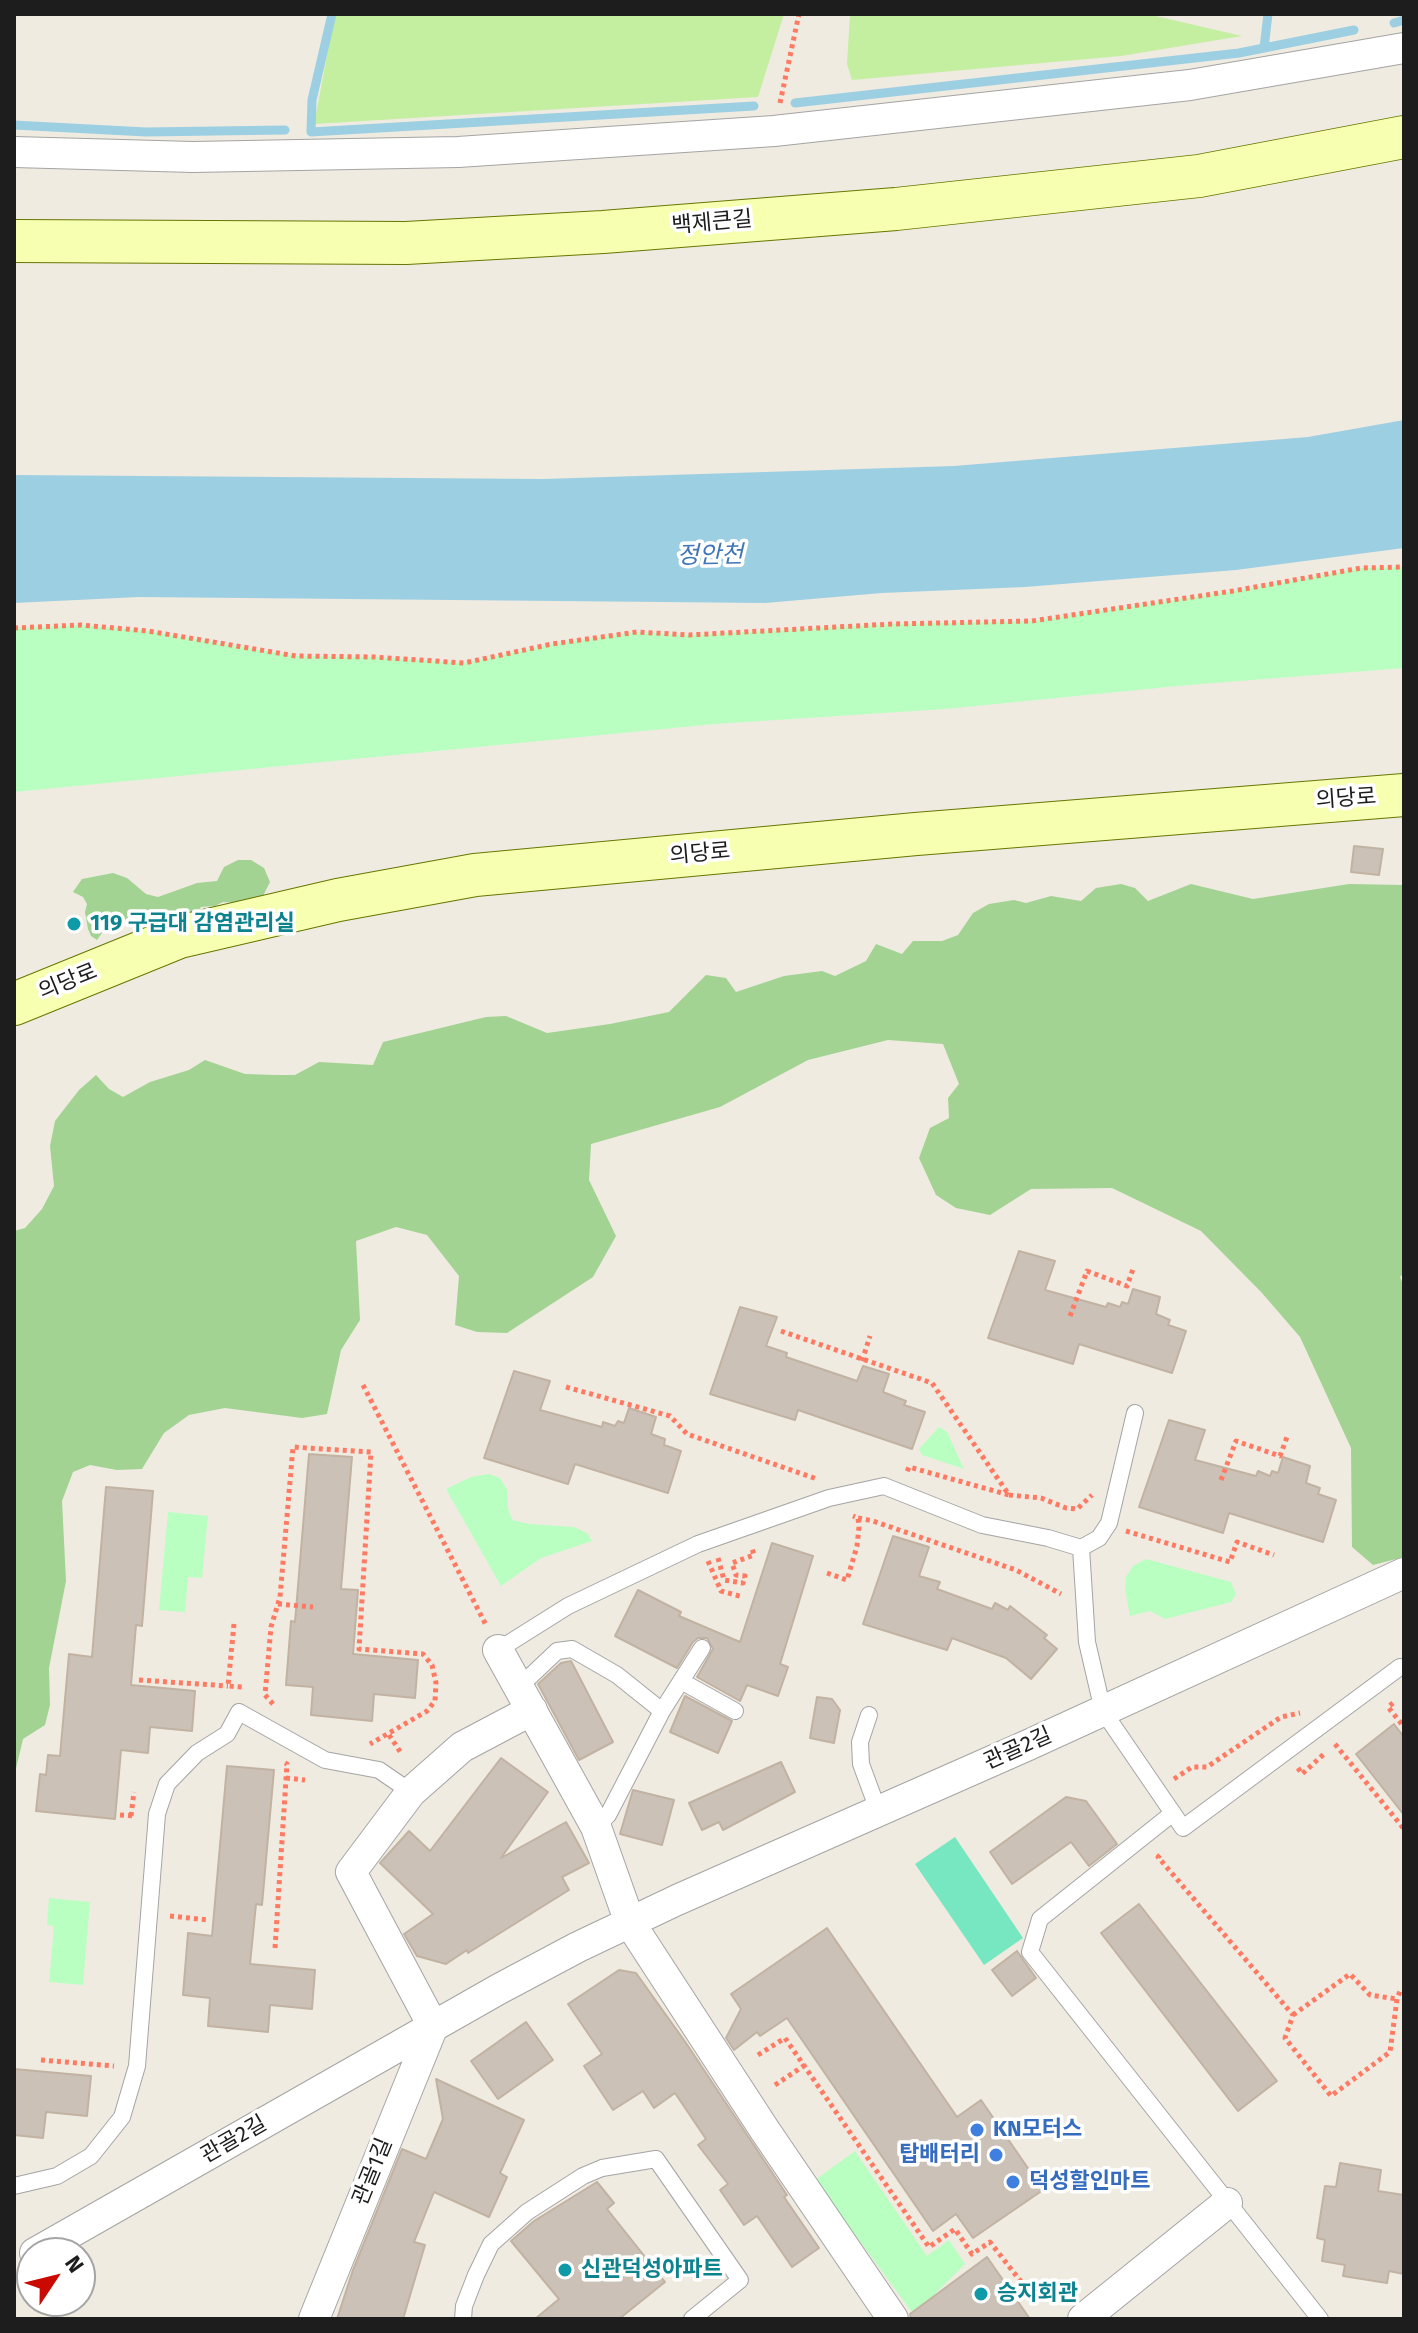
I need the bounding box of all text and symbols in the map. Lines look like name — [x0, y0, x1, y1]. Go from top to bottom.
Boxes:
street label: 백제큰길 — [671, 206, 753, 240]
water label: 정안천 — [677, 541, 743, 571]
street label: 의당로 — [1315, 784, 1377, 814]
street label: 의당로 — [669, 838, 731, 870]
place label: 119 구급대 감염관리실 — [90, 911, 295, 937]
marker: 119 구급대 감염관리실 — [65, 915, 83, 933]
street label: 의당로 — [35, 958, 101, 1006]
street label: 관골2길 — [980, 1722, 1056, 1776]
street label: 관골2길 — [196, 2111, 272, 2169]
place label: KN모터스 — [993, 2117, 1082, 2143]
marker: KN모터스 — [968, 2121, 986, 2139]
street label: 관골1길 — [348, 2134, 398, 2210]
place label: 탑배터리 — [899, 2142, 980, 2168]
marker: 탑배터리 — [987, 2146, 1005, 2164]
place label: 덕성할인마트 — [1029, 2169, 1150, 2195]
marker: 덕성할인마트 — [1004, 2173, 1022, 2191]
north arrow — [16, 2237, 96, 2317]
text: N — [59, 2250, 90, 2278]
place label: 신관덕성아파트 — [581, 2257, 723, 2283]
marker: 신관덕성아파트 — [556, 2261, 574, 2279]
place label: 승지회관 — [997, 2281, 1078, 2307]
marker: 승지회관 — [972, 2285, 990, 2303]

